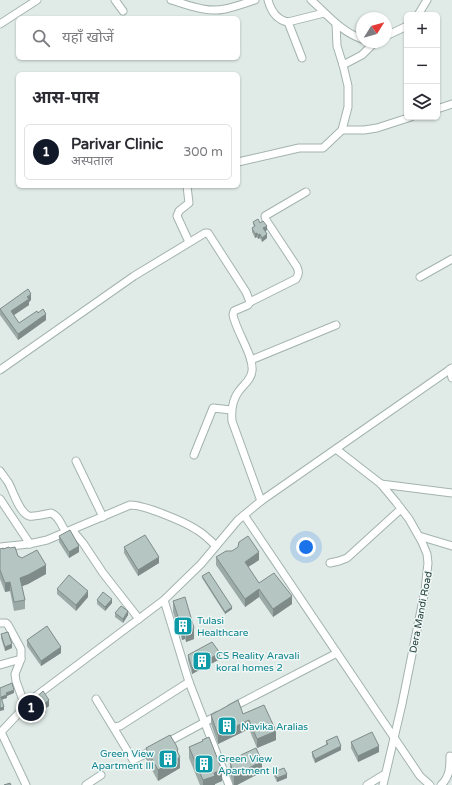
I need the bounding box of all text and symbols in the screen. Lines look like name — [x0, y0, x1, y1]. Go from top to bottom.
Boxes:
north arrow — [356, 12, 392, 48]
map controls — [404, 12, 440, 120]
button: + — [404, 12, 440, 48]
search box — [16, 16, 240, 60]
icon: search — [30, 27, 52, 49]
text: यहाँ खोजें — [62, 28, 114, 46]
button: − — [404, 48, 440, 84]
button: layers — [404, 84, 440, 120]
text: आस-पास — [32, 87, 99, 108]
text: Parivar Clinic — [71, 135, 163, 153]
text: 1 — [42, 144, 50, 160]
text: 300 m — [183, 144, 223, 160]
text: अस्पताल — [71, 153, 113, 169]
your location — [296, 537, 316, 557]
street label: Dera Mandi Road — [407, 570, 435, 654]
building icon: Tulasi Healthcare — [172, 615, 194, 637]
place label: Tulasi Healthcare — [197, 615, 249, 639]
building icon: CS Reality Aravali koral homes 2 — [191, 650, 213, 672]
place label: CS Reality Aravali koral homes 2 — [216, 650, 299, 674]
pin: 1 — [18, 693, 44, 723]
building icon: Navika Aralias — [216, 715, 238, 737]
place label: Navika Aralias — [241, 721, 308, 733]
place label: Green View Apartment III — [91, 748, 154, 772]
building icon: Green View Apartment III — [157, 748, 179, 770]
building icon: Green View Apartment II — [193, 753, 215, 775]
place label: Green View Apartment II — [218, 753, 278, 777]

